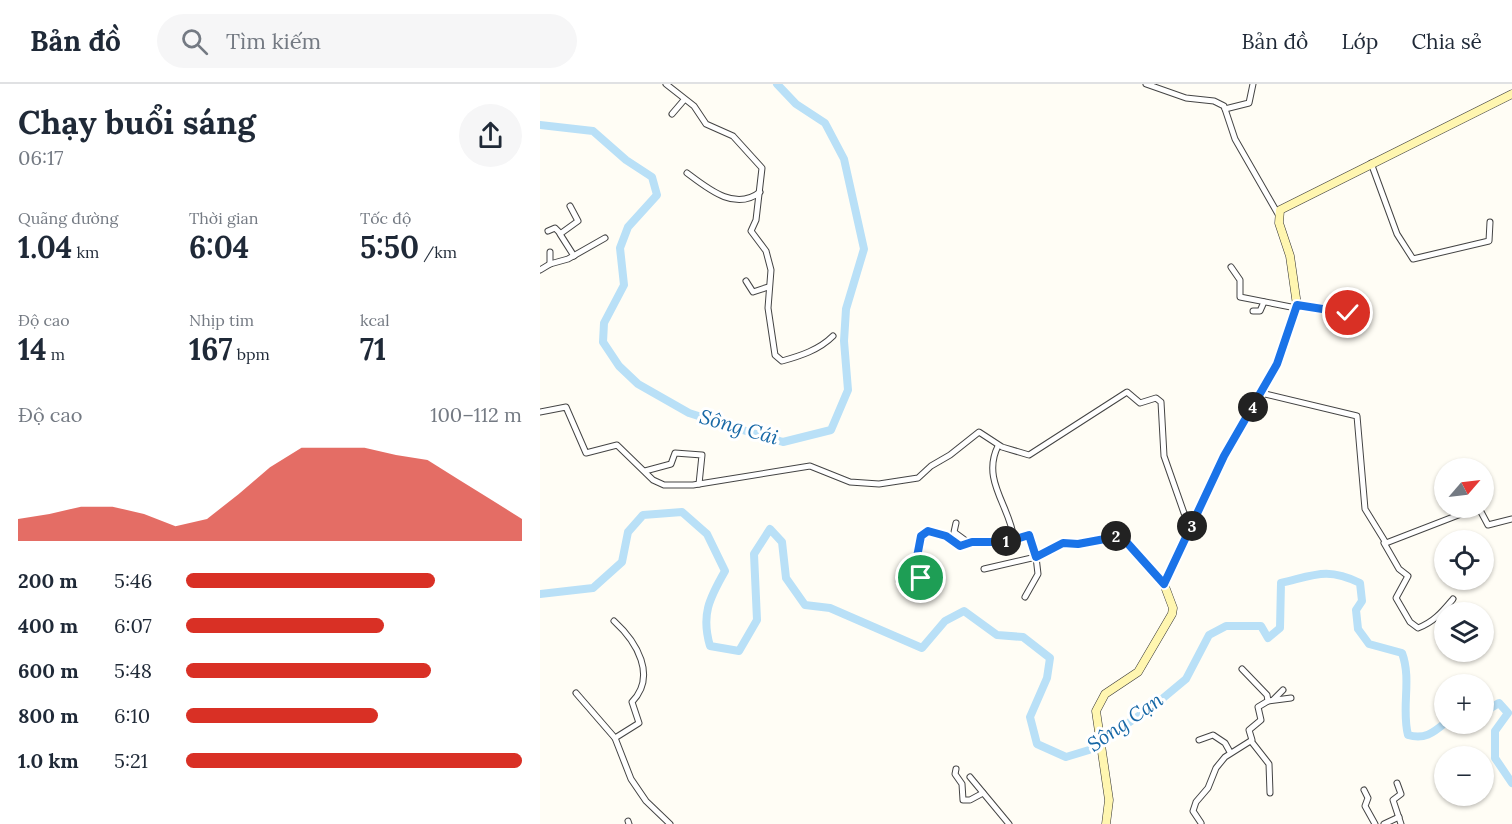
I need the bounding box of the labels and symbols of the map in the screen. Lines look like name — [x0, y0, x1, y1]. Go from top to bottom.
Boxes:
pin — [1322, 287, 1373, 338]
pin: 4 — [1238, 392, 1268, 422]
water label: Sông Cái — [697, 403, 782, 450]
north arrow — [1434, 458, 1494, 518]
pin: 3 — [1177, 511, 1207, 541]
pin: 2 — [1101, 521, 1131, 551]
pin: 1 — [991, 526, 1021, 556]
pin — [895, 552, 946, 603]
water label: Sông Cạn — [1082, 686, 1168, 757]

